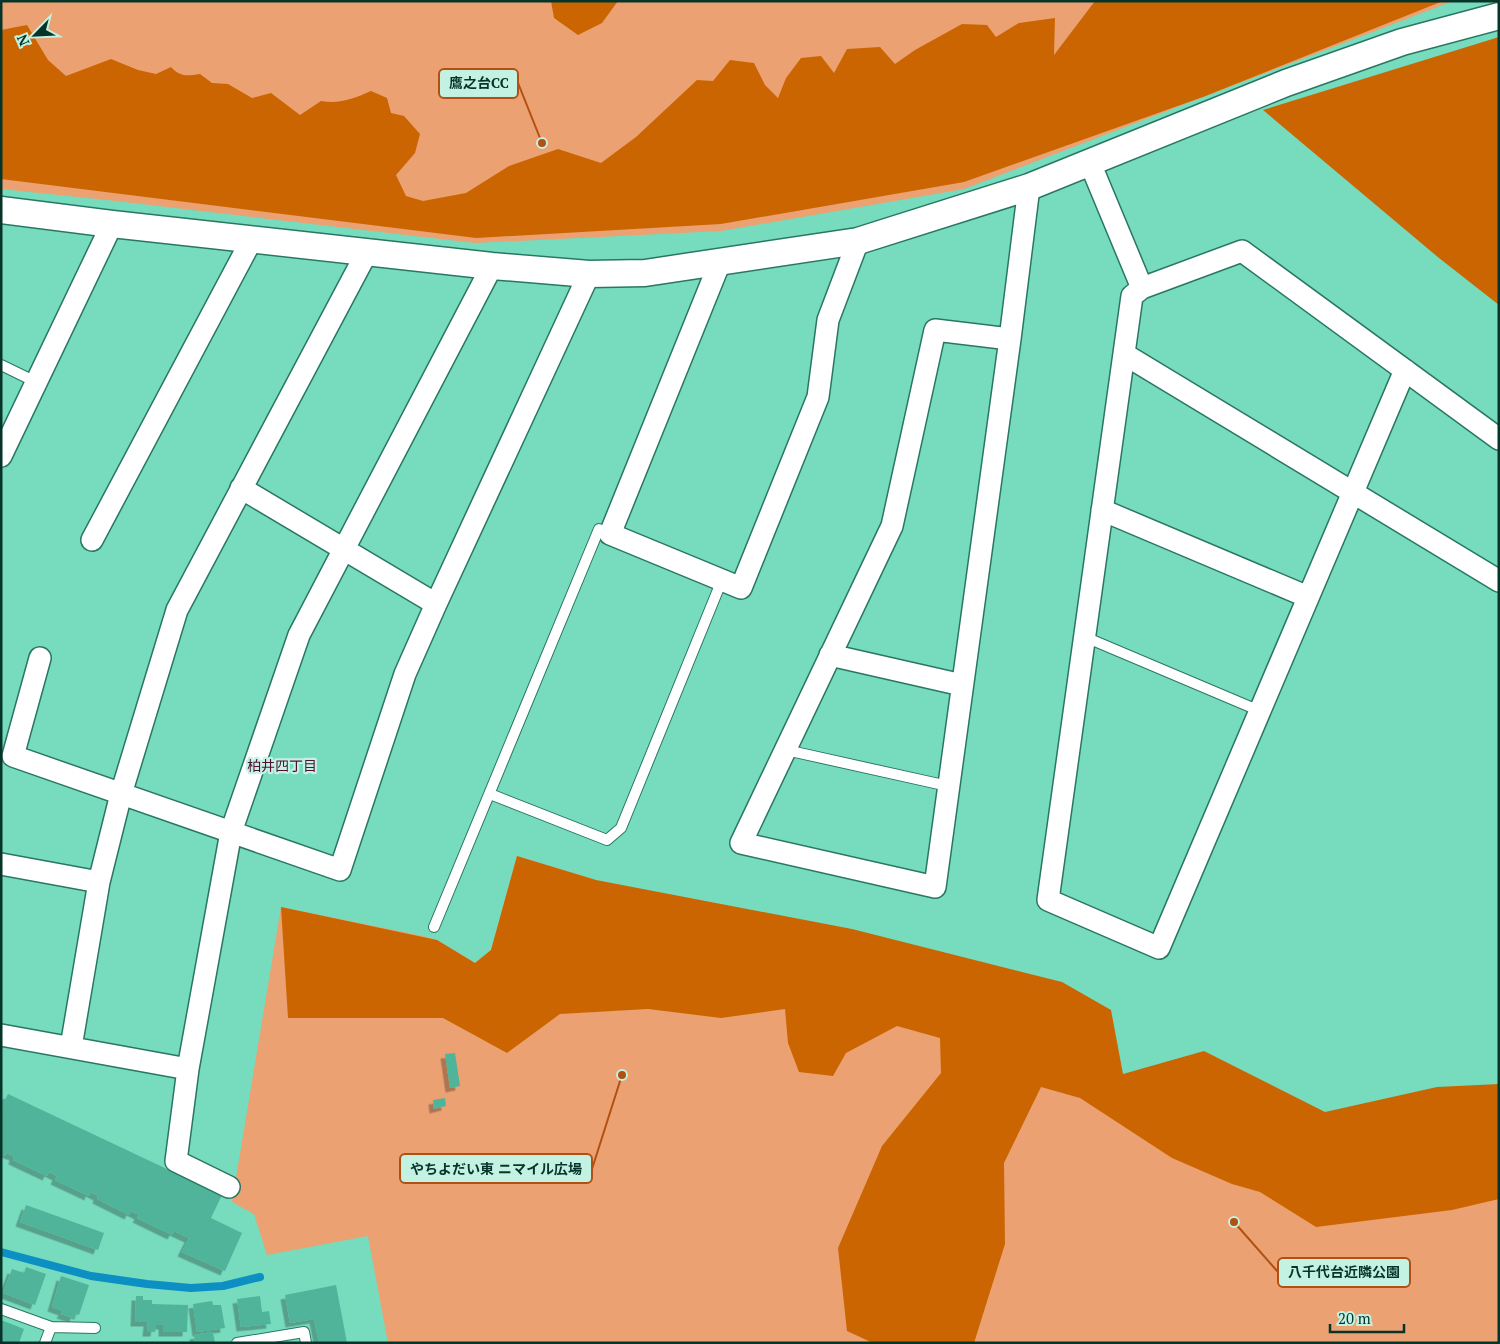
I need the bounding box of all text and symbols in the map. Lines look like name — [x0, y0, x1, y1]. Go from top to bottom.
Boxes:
north arrow — [10, 10, 60, 60]
text: N — [12, 31, 34, 49]
callout: 鷹之台CC — [439, 69, 518, 98]
text: 鷹之台CC — [449, 73, 509, 92]
district label: 柏井四丁目 — [247, 756, 317, 775]
callout: やちよだい東 ニマイル広場 — [400, 1154, 592, 1183]
text: やちよだい東 ニマイル広場 — [410, 1159, 582, 1178]
callout: 八千代台近隣公園 — [1278, 1258, 1410, 1287]
text: 八千代台近隣公園 — [1288, 1262, 1400, 1281]
scale bar — [1330, 1302, 1404, 1334]
text: 20 m — [1338, 1308, 1371, 1328]

